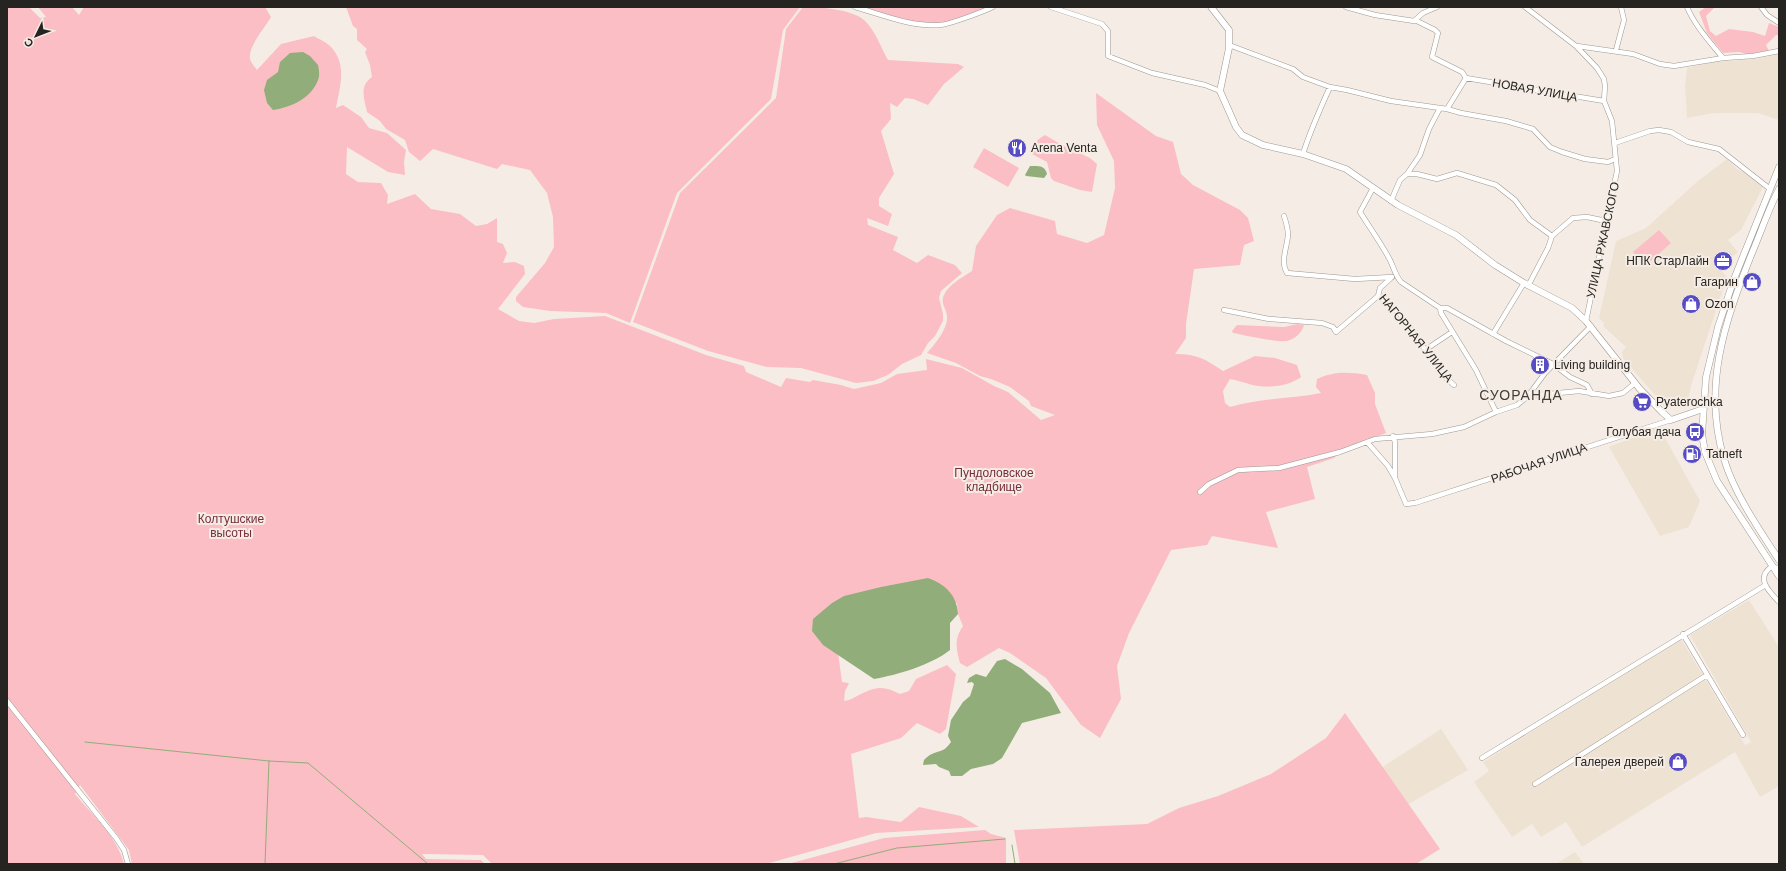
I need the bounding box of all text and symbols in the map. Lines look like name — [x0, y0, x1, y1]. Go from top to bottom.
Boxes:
north arrow — [16, 16, 56, 56]
text: С — [22, 36, 36, 50]
street label: НОВАЯ УЛИЦА — [1491, 76, 1579, 104]
restaurant icon: Arena Venta — [1006, 137, 1028, 159]
place label: Arena Venta — [1031, 141, 1097, 155]
street label: УЛИЦА РЖАВСКОГО — [1584, 181, 1622, 299]
office icon: НПК СтарЛайн — [1712, 250, 1734, 272]
place label: НПК СтарЛайн — [1626, 254, 1709, 268]
shop icon: Гагарин — [1741, 271, 1763, 293]
place label: Гагарин — [1695, 275, 1738, 289]
street label: НАГОРНАЯ УЛИЦА — [1376, 291, 1456, 385]
shop icon: Ozon — [1680, 293, 1702, 315]
place label: Ozon — [1705, 297, 1734, 311]
building icon: Living building — [1529, 354, 1551, 376]
place label: Living building — [1554, 358, 1630, 372]
district label: СУОРАНДА — [1479, 387, 1563, 403]
supermarket icon: Pyaterochka — [1631, 391, 1653, 413]
place label: Pyaterochka — [1656, 395, 1723, 409]
bus stop icon: Голубая дача — [1684, 421, 1706, 443]
place label: Голубая дача — [1606, 425, 1681, 439]
street label: РАБОЧАЯ УЛИЦА — [1489, 440, 1589, 486]
fuel station icon: Tatneft — [1681, 443, 1703, 465]
place label: Tatneft — [1706, 447, 1743, 461]
park label: Пундоловское кладбище — [954, 466, 1034, 494]
park label: Колтушские высоты — [198, 512, 264, 540]
shop icon: Галерея дверей — [1667, 751, 1689, 773]
place label: Галерея дверей — [1575, 755, 1664, 769]

